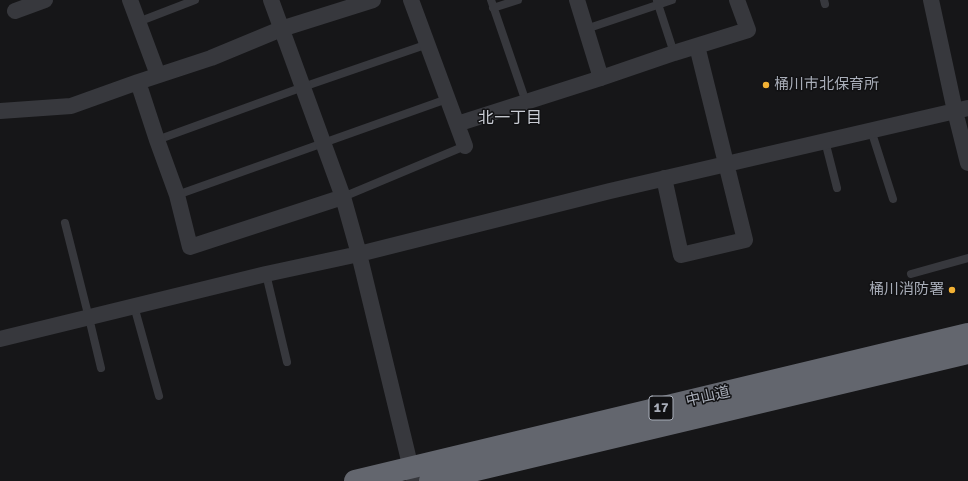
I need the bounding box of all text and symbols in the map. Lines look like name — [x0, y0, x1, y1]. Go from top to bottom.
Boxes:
place label: 桶川市北保育所 — [774, 76, 879, 94]
marker: 桶川市北保育所 — [761, 80, 771, 90]
district label: 北一丁目 — [478, 109, 542, 129]
place label: 桶川消防署 — [869, 281, 944, 299]
marker: 桶川消防署 — [947, 285, 957, 295]
street label: 中山道 — [684, 383, 732, 411]
road number: 17 — [649, 396, 673, 420]

